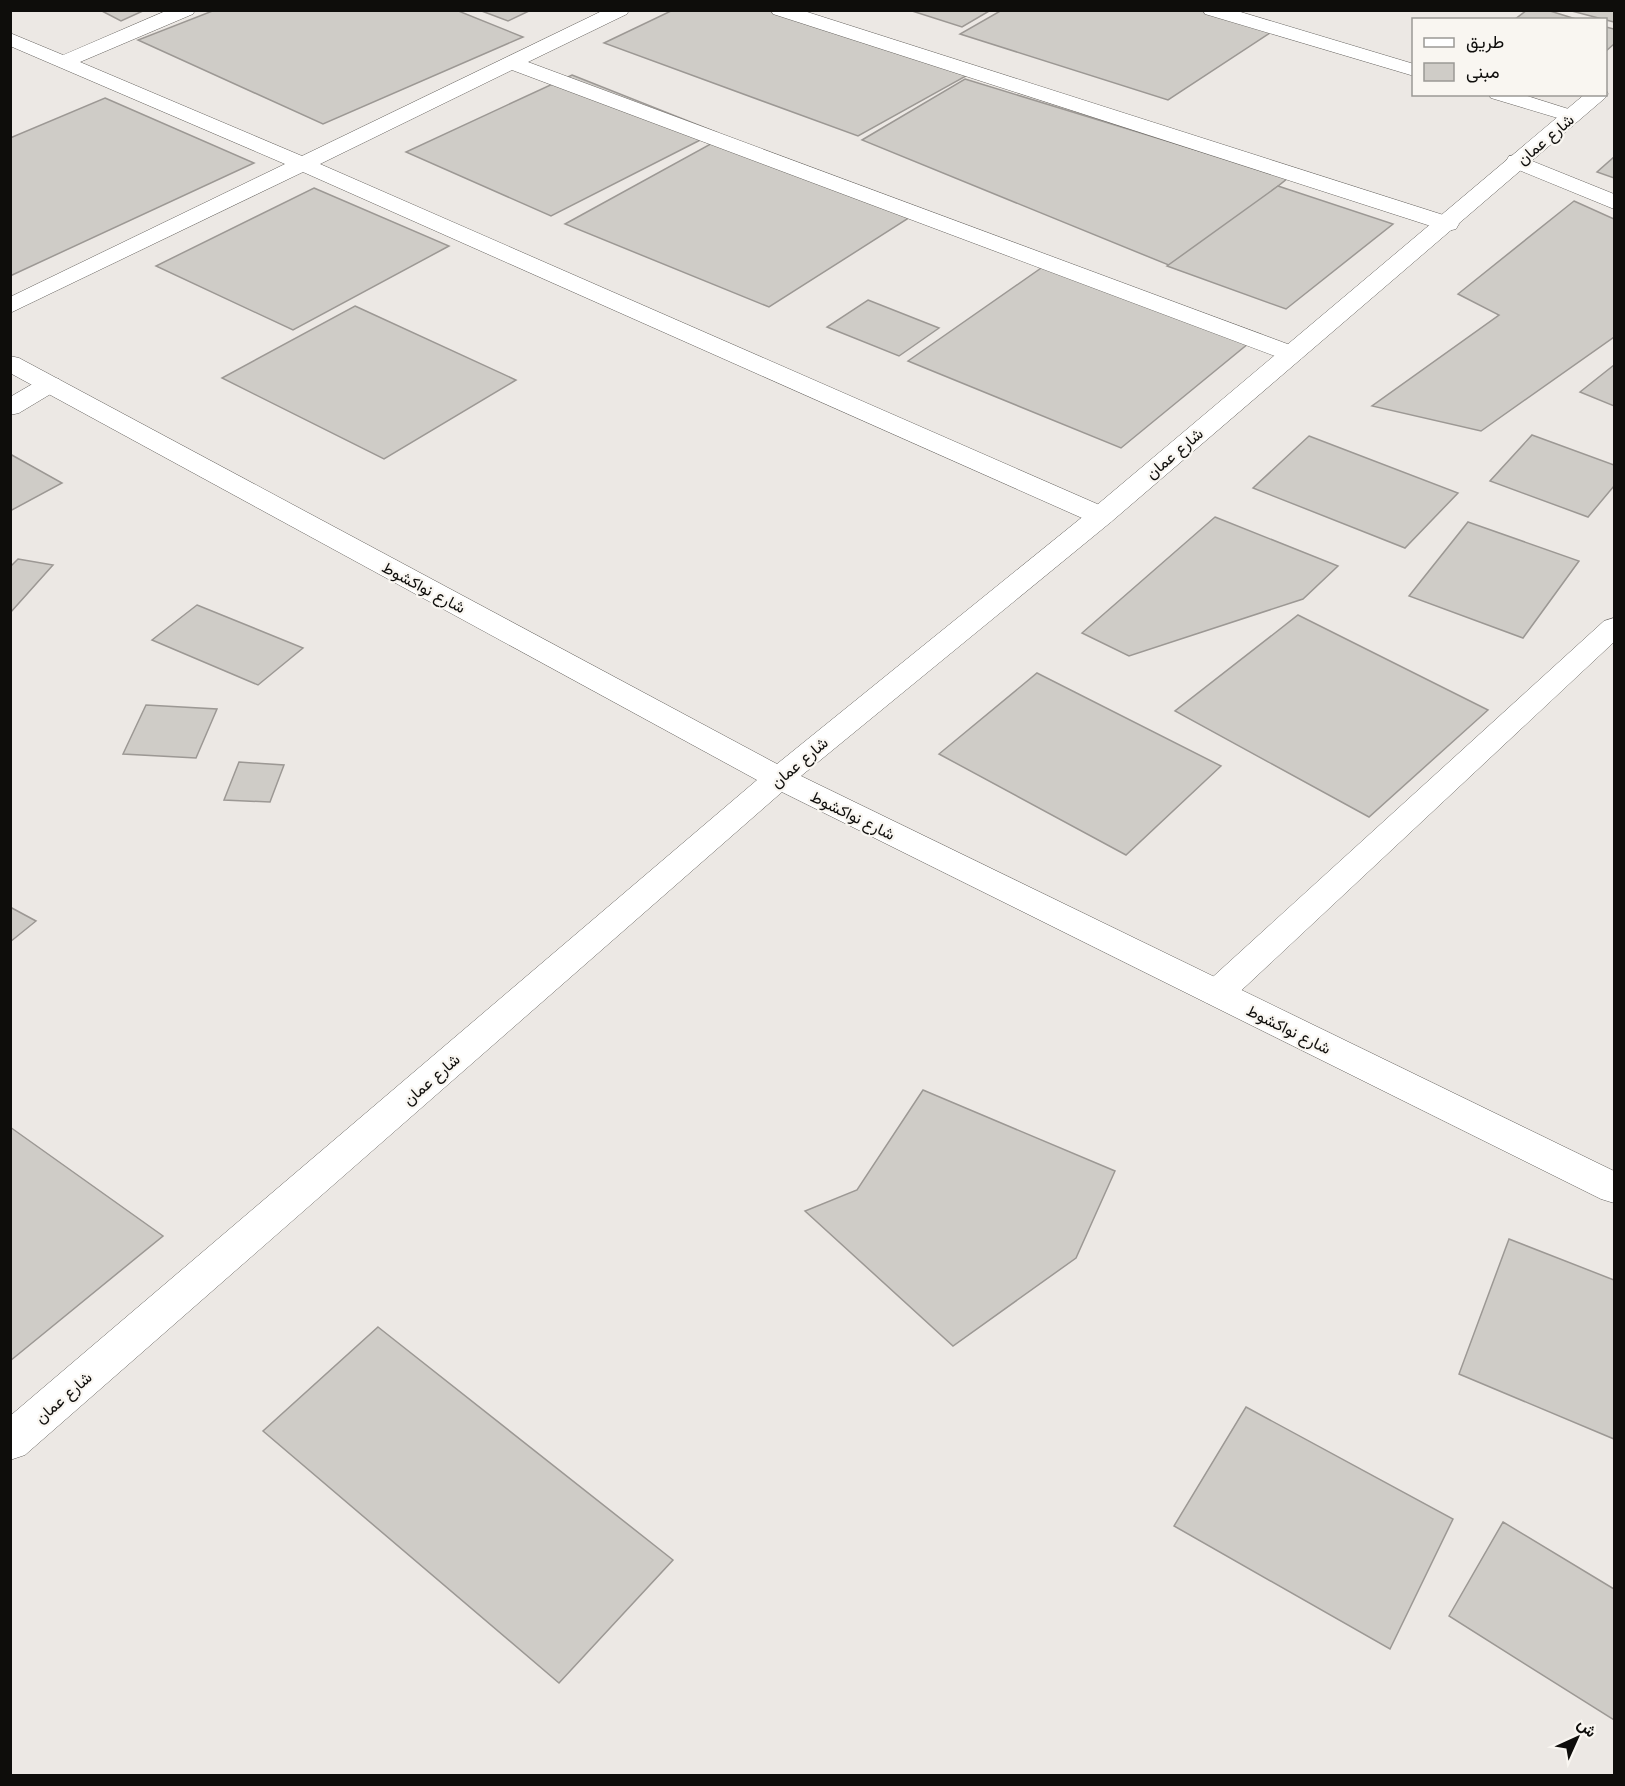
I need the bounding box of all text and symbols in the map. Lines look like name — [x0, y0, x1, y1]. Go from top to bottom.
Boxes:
legend — [1412, 18, 1607, 96]
text: طريق — [1466, 30, 1504, 53]
text: مبنى — [1466, 60, 1500, 83]
street label: شارع عمان — [1512, 109, 1579, 170]
street label: شارع عمان — [1141, 423, 1208, 484]
street label: شارع نواكشوط — [378, 557, 469, 619]
street label: شارع عمان — [766, 732, 833, 793]
street label: شارع نواكشوط — [807, 786, 898, 846]
street label: شارع نواكشوط — [1243, 1000, 1334, 1060]
street label: شارع عمان — [398, 1049, 465, 1111]
street label: شارع عمان — [30, 1367, 97, 1429]
north arrow — [1547, 1708, 1607, 1768]
text: ش — [1574, 1714, 1601, 1741]

